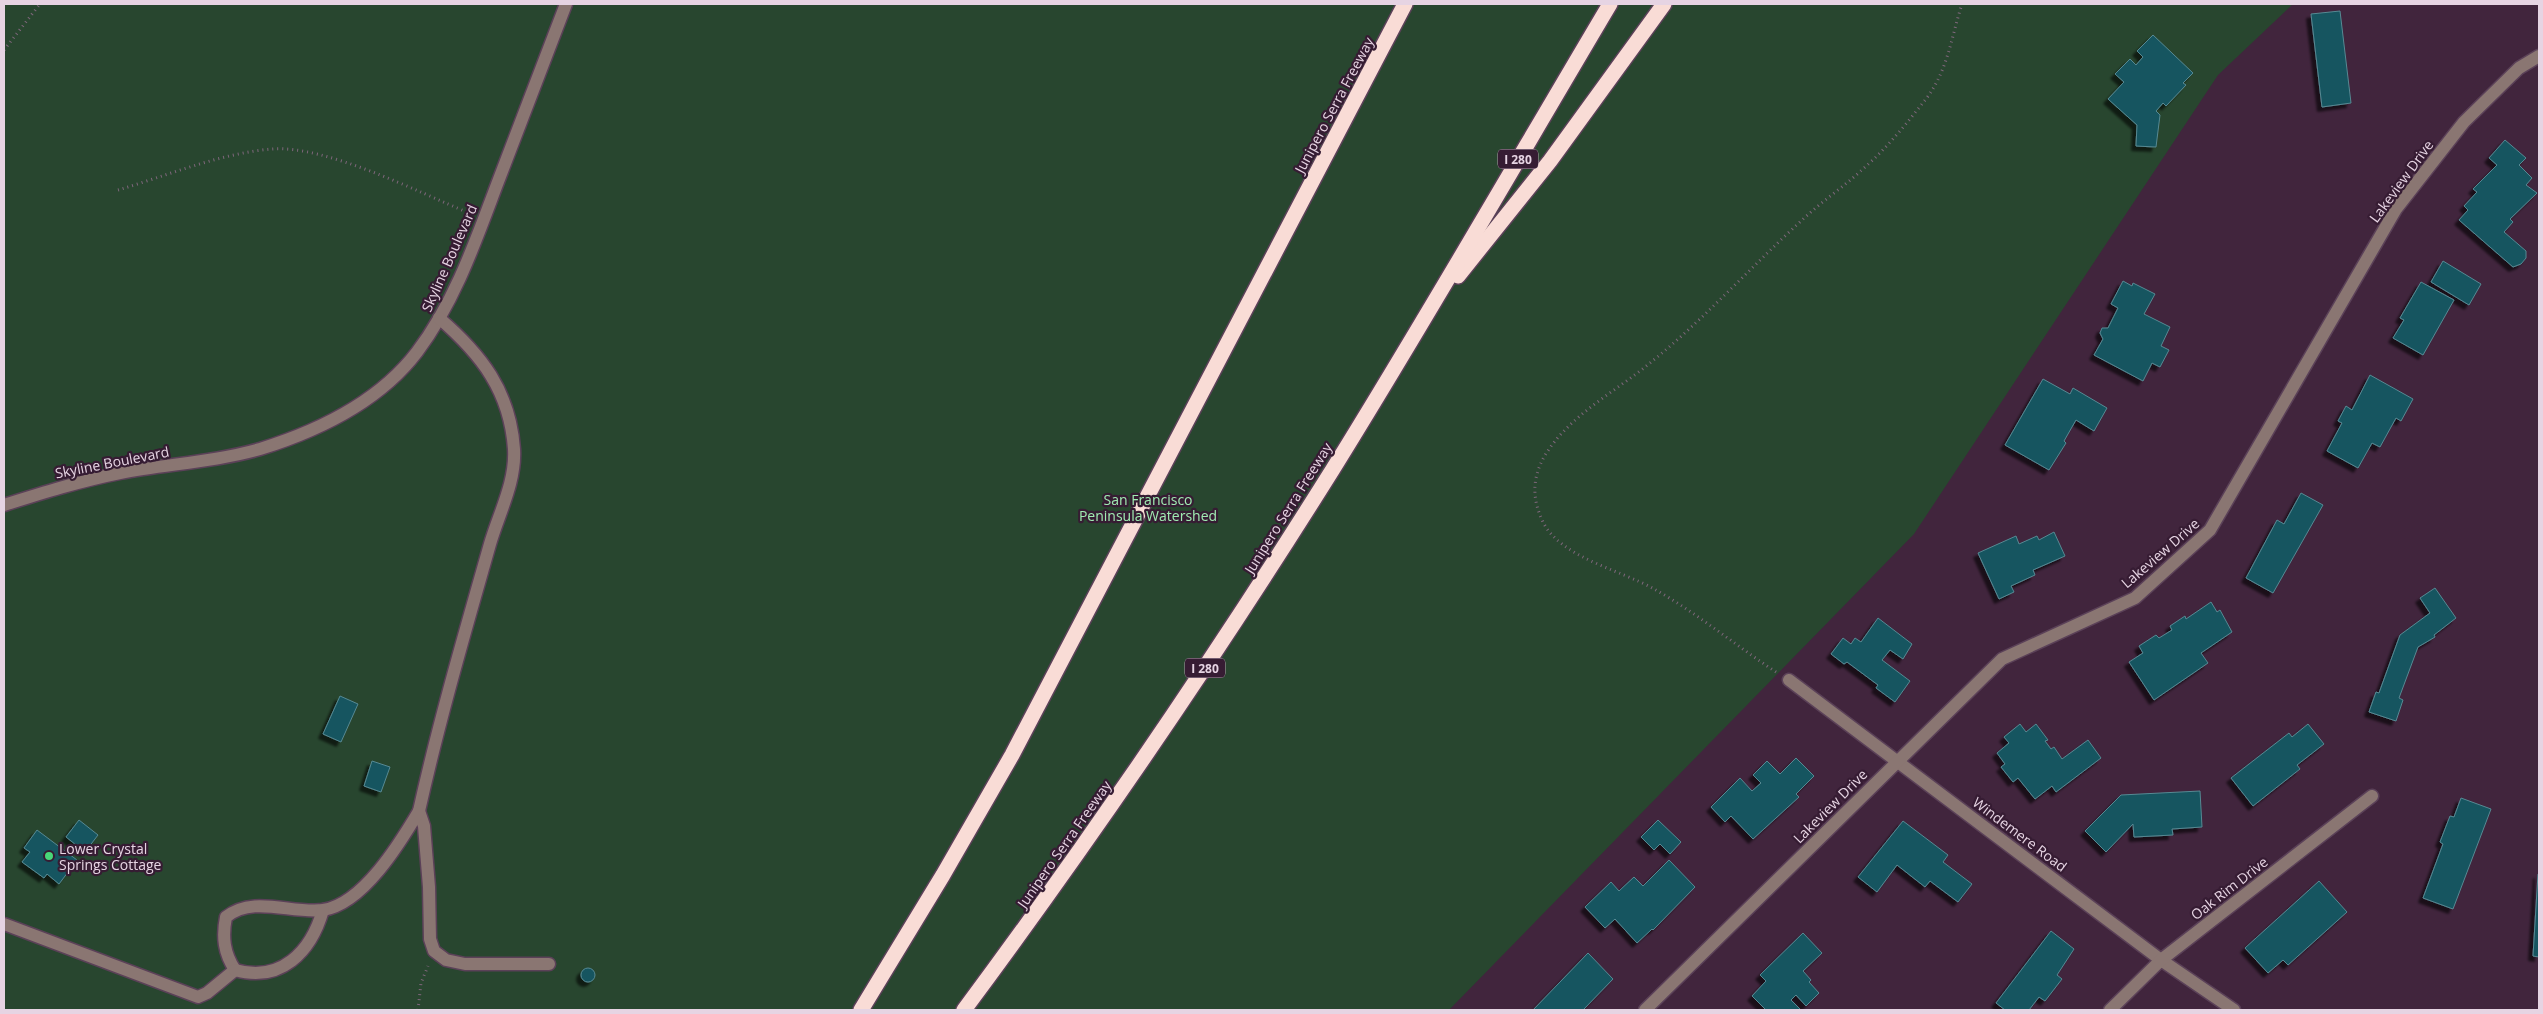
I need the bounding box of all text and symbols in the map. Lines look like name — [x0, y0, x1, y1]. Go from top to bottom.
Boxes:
street label: Junipero Serra Freeway — [1289, 33, 1378, 178]
street label: Lakeview Drive — [2365, 136, 2437, 226]
road number: I 280 — [1498, 150, 1538, 168]
street label: Skyline Boulevard — [417, 201, 481, 315]
street label: Junipero Serra Freeway — [1239, 438, 1337, 579]
street label: Skyline Boulevard — [53, 442, 171, 482]
park label: San Francisco Peninsula Watershed — [1079, 490, 1217, 525]
street label: Lakeview Drive — [2117, 514, 2203, 592]
road number: I 280 — [1185, 658, 1225, 678]
street label: Lakeview Drive — [1789, 765, 1871, 847]
street label: Junipero Serra Freeway — [1012, 776, 1116, 913]
street label: Windemere Road — [1969, 792, 2071, 876]
place label: Lower Crystal Springs Cottage — [59, 839, 162, 874]
marker: Lower Crystal Springs Cottage — [43, 850, 55, 862]
street label: Oak Rim Drive — [2187, 852, 2271, 924]

